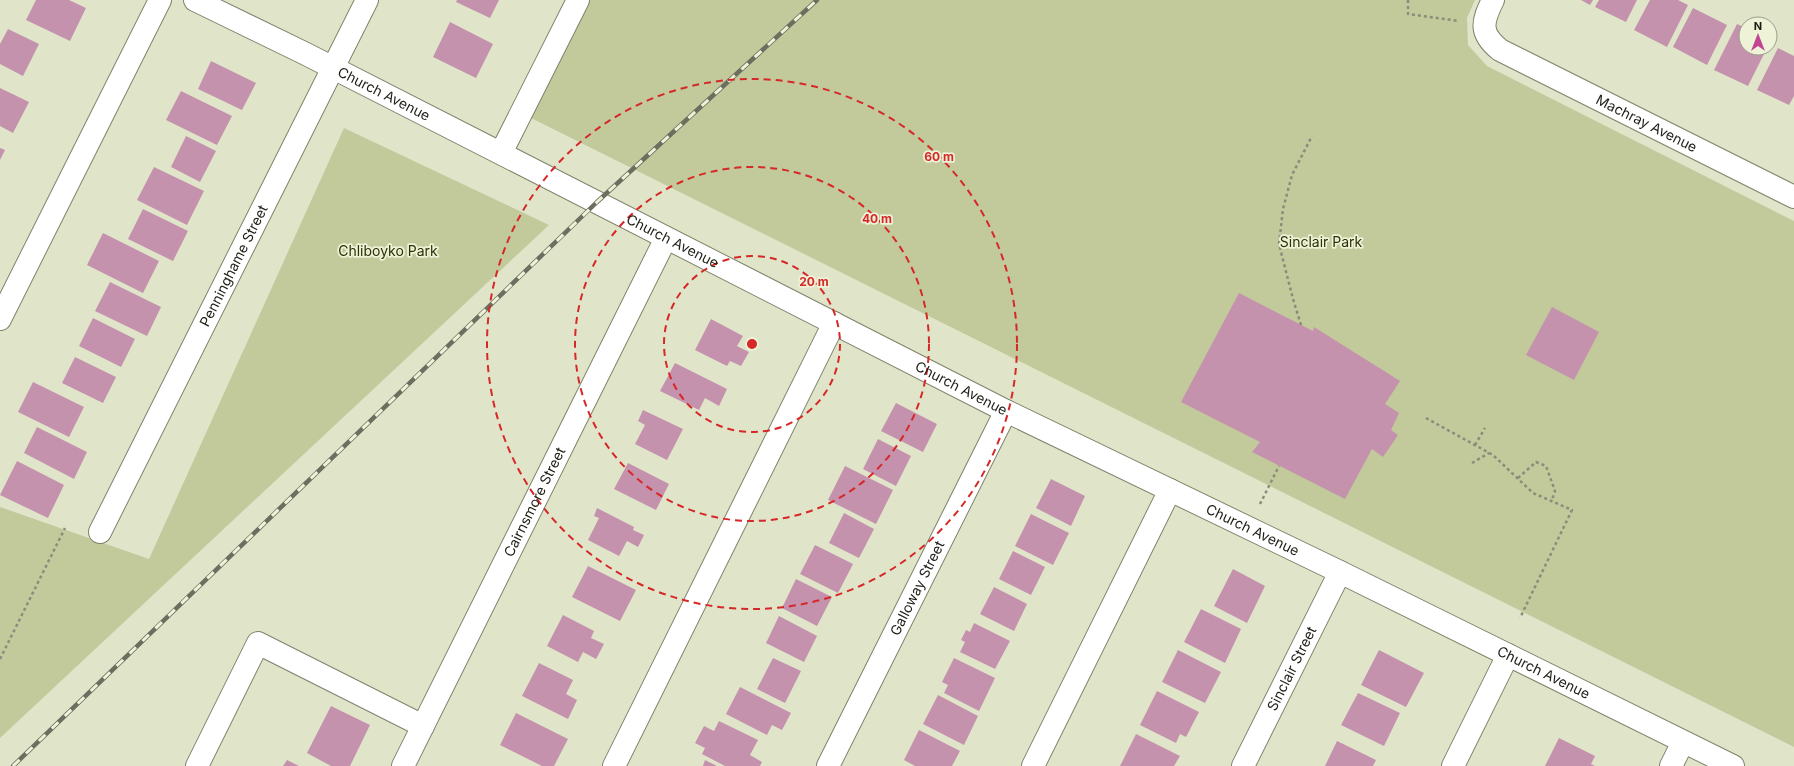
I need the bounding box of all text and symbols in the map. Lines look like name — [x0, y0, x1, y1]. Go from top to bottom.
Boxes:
north arrow — [1738, 16, 1778, 56]
text: N — [1754, 19, 1762, 33]
street label: Church Avenue — [335, 63, 433, 124]
street label: Machray Avenue — [1593, 90, 1700, 155]
text: 60 m — [924, 149, 954, 164]
street label: Penninghame Street — [196, 201, 271, 329]
street label: Church Avenue — [624, 210, 722, 271]
text: 40 m — [862, 211, 892, 226]
park label: Sinclair Park — [1280, 233, 1363, 250]
park label: Chliboyko Park — [338, 242, 438, 259]
text: 20 m — [799, 274, 829, 289]
centre of rings — [745, 337, 759, 351]
street label: Church Avenue — [913, 357, 1010, 418]
street label: Cairnsmore Street — [500, 444, 569, 559]
street label: Church Avenue — [1204, 500, 1302, 559]
street label: Galloway Street — [886, 537, 948, 638]
street label: Sinclair Street — [1263, 623, 1320, 713]
street label: Church Avenue — [1495, 642, 1593, 702]

